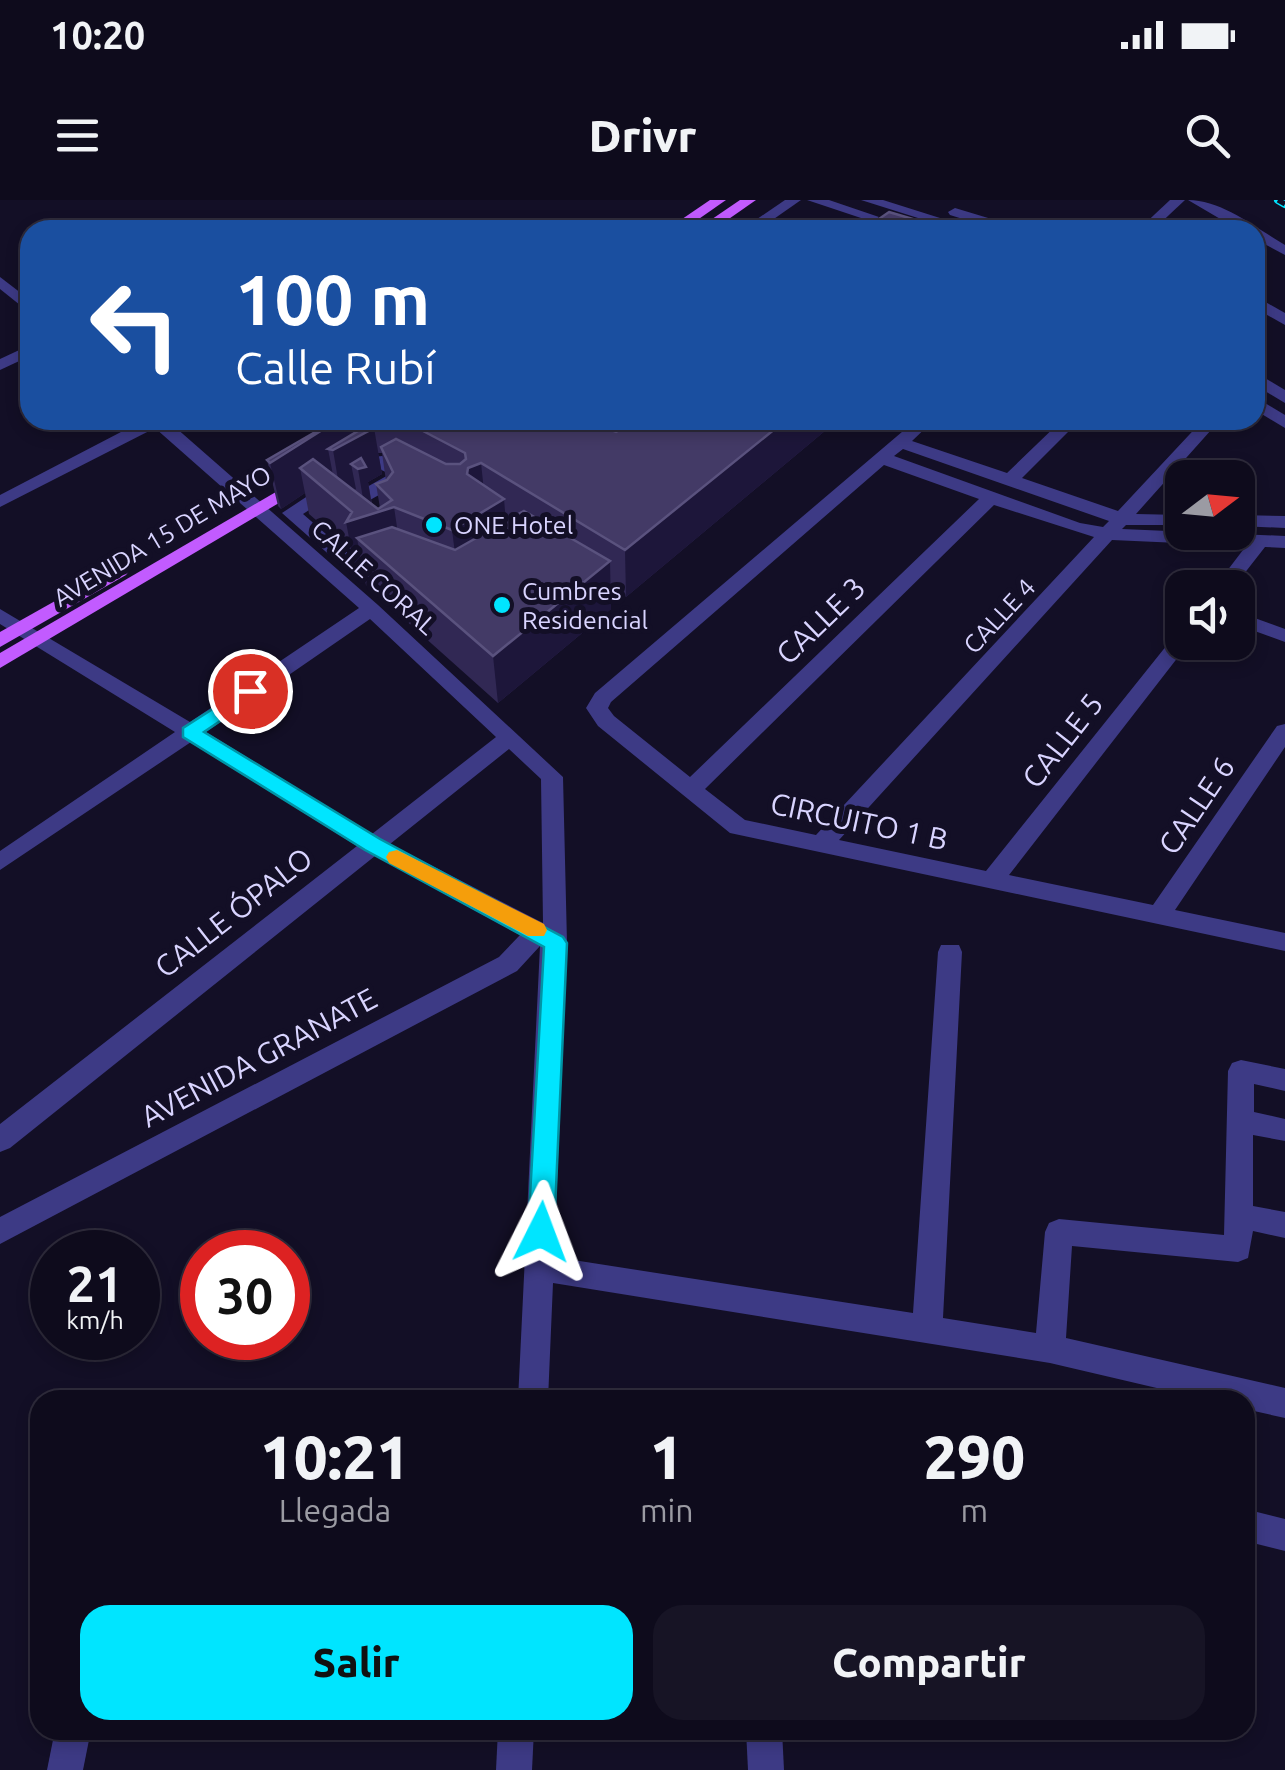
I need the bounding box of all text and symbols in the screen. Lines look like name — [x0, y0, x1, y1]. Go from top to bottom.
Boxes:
text: 10:20 — [50, 14, 145, 56]
icon: menu — [50, 108, 105, 163]
icon: search — [1180, 108, 1235, 163]
text: Drivr — [588, 110, 697, 161]
icon: left — [70, 260, 200, 390]
text: 100 m — [235, 260, 430, 338]
text: Calle Rubí — [235, 342, 435, 393]
street label: AVENIDA 15 DE MAYO — [48, 460, 276, 612]
north arrow — [1165, 460, 1255, 550]
map controls — [1165, 460, 1255, 660]
place label: ONE Hotel — [454, 511, 573, 539]
street label: CALLE CORAL — [306, 514, 442, 640]
marker: ONE Hotel — [423, 514, 445, 536]
street label: CALLE 3 — [769, 570, 872, 671]
button: sound — [1165, 570, 1255, 660]
street label: CALLE 4 — [958, 573, 1040, 659]
place label: Cumbres Residencial — [522, 577, 648, 634]
marker: Cumbres Residencial — [491, 594, 513, 616]
pin — [208, 649, 293, 734]
icon: arrive — [223, 664, 278, 719]
street label: CALLE 5 — [1015, 687, 1109, 794]
street label: CALLE 6 — [1151, 750, 1241, 860]
street label: CIRCUITO 1 B — [768, 786, 951, 856]
street label: CALLE ÓPALO — [148, 840, 319, 984]
street label: AVENIDA GRANATE — [135, 981, 382, 1134]
position arrow — [489, 1180, 593, 1284]
speed limit sign: 30 — [180, 1230, 310, 1360]
text: 21 — [67, 1255, 123, 1311]
text: km/h — [66, 1306, 124, 1334]
text: 10:21 — [260, 1423, 410, 1490]
text: 1 — [650, 1423, 684, 1490]
text: 290 — [924, 1423, 1025, 1490]
text: Llegada — [279, 1492, 391, 1528]
text: min — [640, 1492, 694, 1528]
text: m — [960, 1492, 988, 1528]
button: Salir — [80, 1605, 633, 1720]
button: Compartir — [653, 1605, 1205, 1720]

